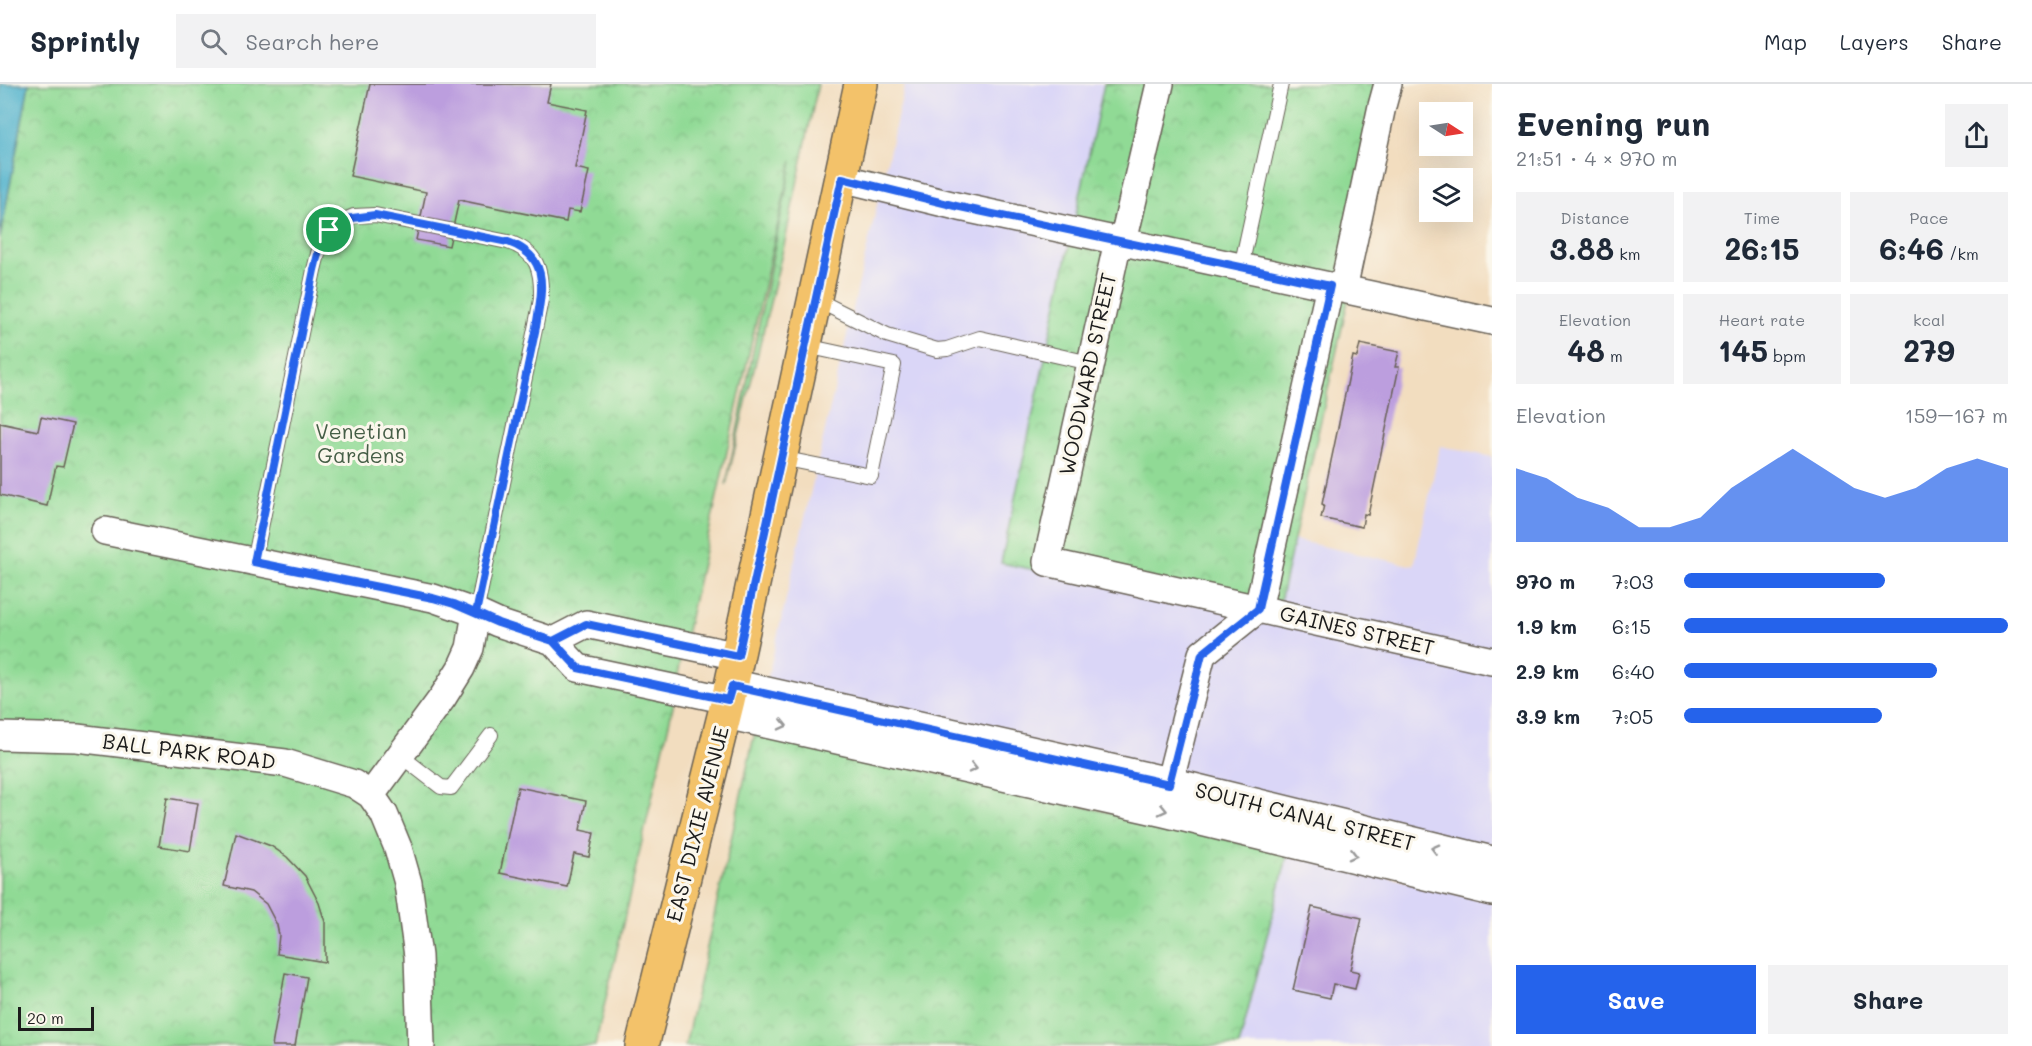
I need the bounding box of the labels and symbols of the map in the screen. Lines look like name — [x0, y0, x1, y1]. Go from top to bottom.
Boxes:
north arrow — [1419, 102, 1473, 156]
pin — [303, 204, 354, 255]
street label: WOODWARD STREET — [1052, 270, 1121, 477]
park label: Venetian Gardens — [315, 417, 407, 468]
street label: GAINES STREET — [1277, 599, 1437, 660]
one-way arrow — [777, 717, 787, 730]
street label: EAST DIXIE AVENUE — [659, 723, 734, 924]
street label: BALL PARK ROAD — [101, 727, 277, 775]
one-way arrow — [968, 760, 978, 773]
street label: SOUTH CANAL STREET — [1192, 775, 1418, 856]
one-way arrow — [1158, 803, 1168, 816]
one-way arrow — [1430, 844, 1441, 856]
one-way arrow — [1348, 848, 1358, 861]
scale bar — [18, 1004, 94, 1032]

